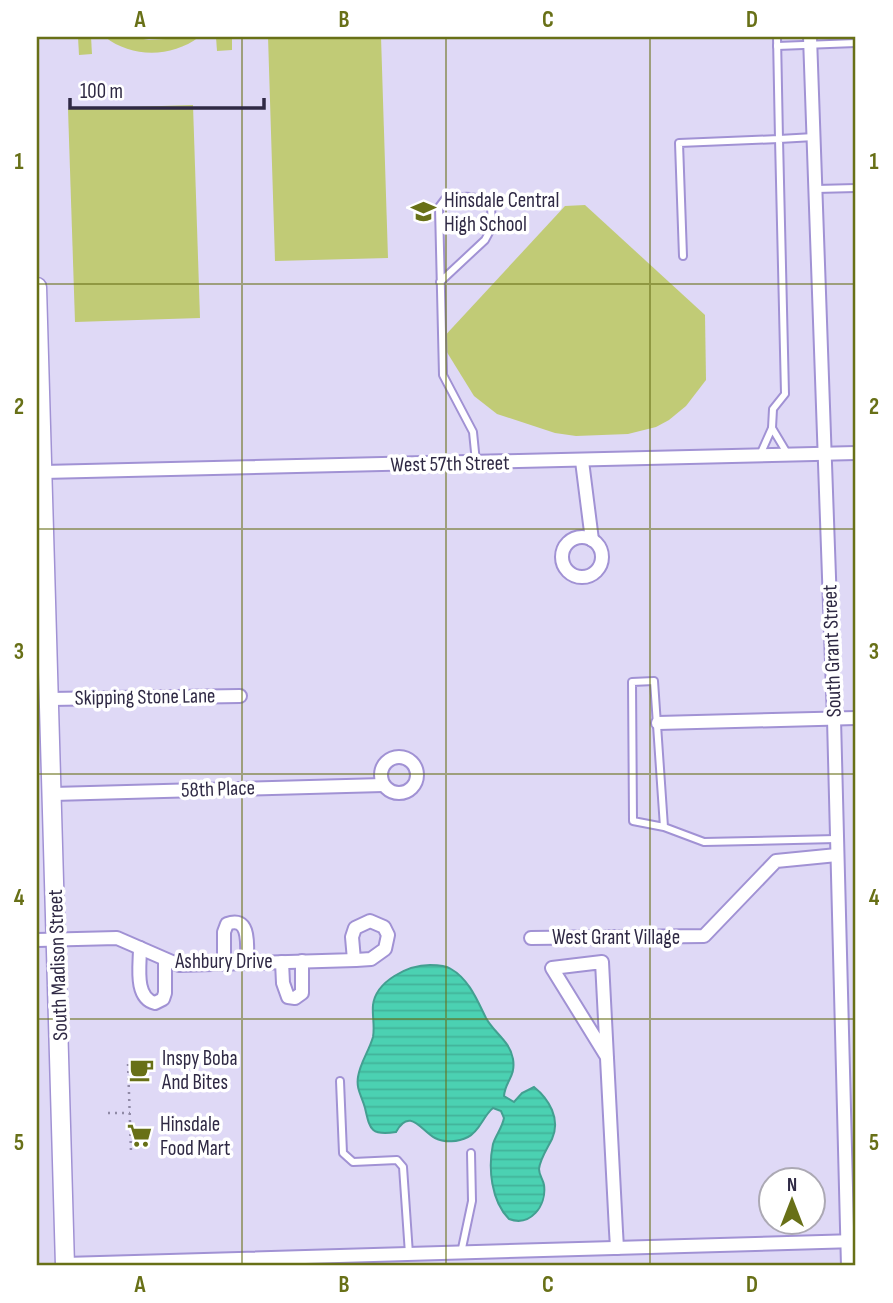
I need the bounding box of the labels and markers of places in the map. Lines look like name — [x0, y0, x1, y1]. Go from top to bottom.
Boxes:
place label: Hinsdale Central High School — [444, 188, 559, 237]
school or university icon: Hinsdale Central High School — [410, 198, 438, 226]
place label: Inspy Boba And Bites — [161, 1046, 238, 1095]
cafe icon: Inspy Boba And Bites — [128, 1056, 156, 1084]
place label: Hinsdale Food Mart — [160, 1112, 230, 1161]
supermarket icon: Hinsdale Food Mart — [126, 1122, 154, 1150]

